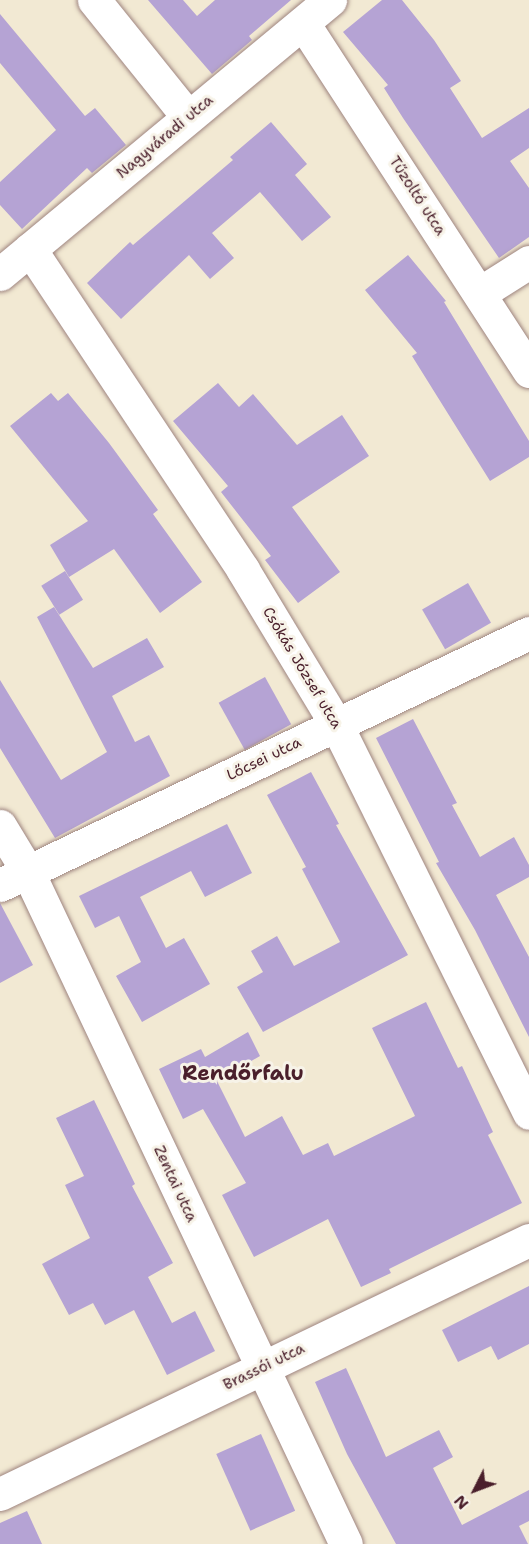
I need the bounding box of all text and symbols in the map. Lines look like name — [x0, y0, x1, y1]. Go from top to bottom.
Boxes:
street label: Nagyváradi utca — [113, 91, 217, 183]
street label: Tűzoltó utca — [385, 153, 449, 239]
street label: Csókás József utca — [259, 604, 345, 732]
street label: Lőcsei utca — [224, 733, 304, 785]
district label: Rendőrfalu — [182, 1060, 304, 1086]
street label: Zentai utca — [149, 1143, 201, 1225]
street label: Brassói utca — [220, 1340, 308, 1394]
north arrow — [445, 1460, 505, 1520]
text: N — [449, 1491, 473, 1514]

